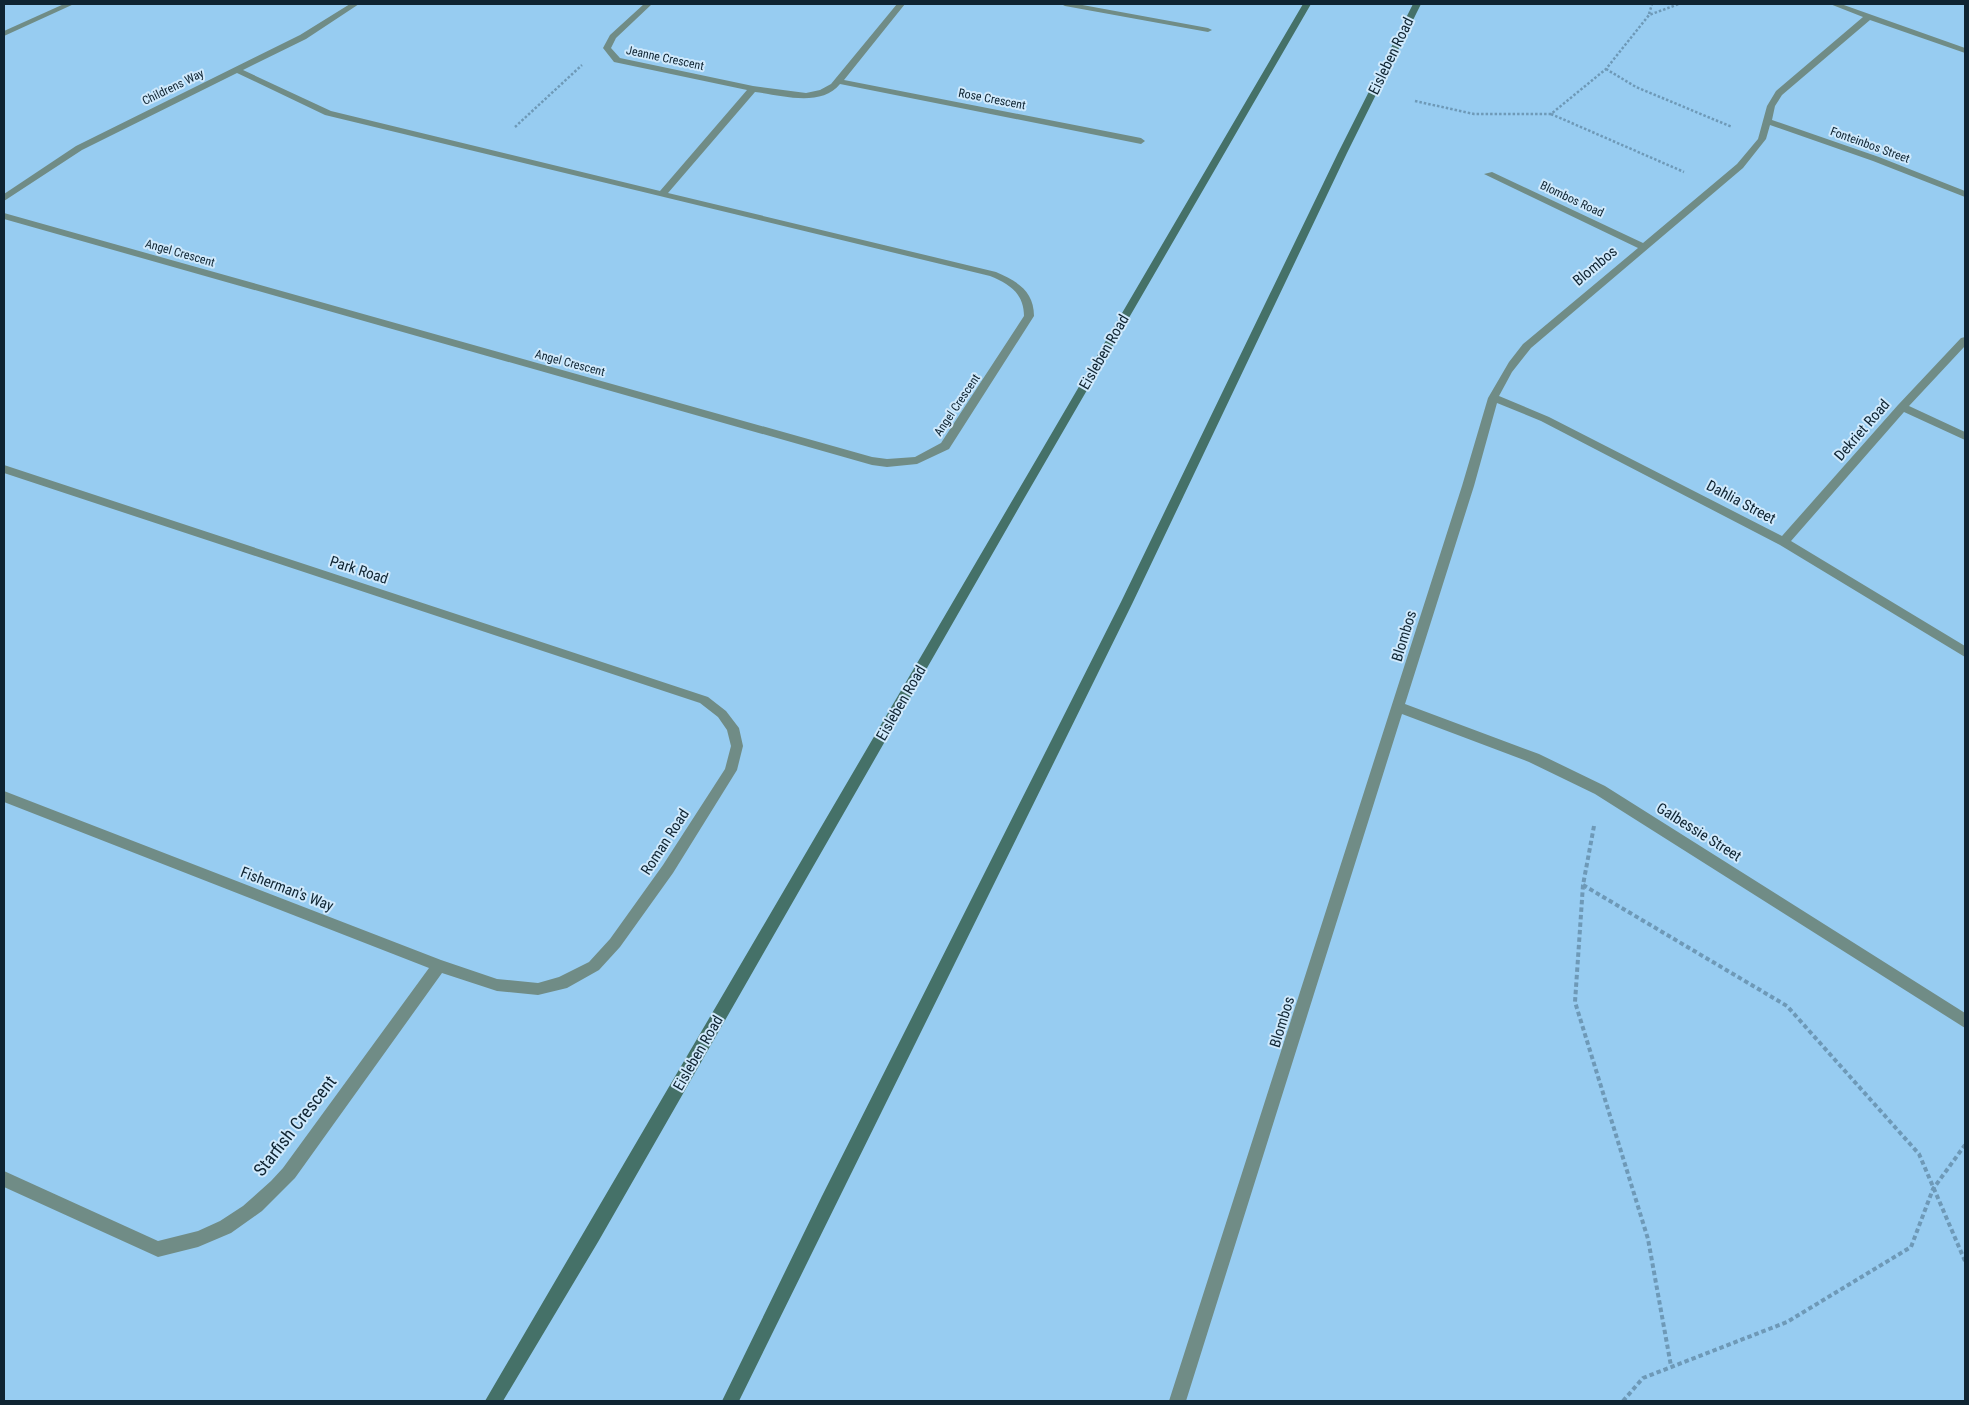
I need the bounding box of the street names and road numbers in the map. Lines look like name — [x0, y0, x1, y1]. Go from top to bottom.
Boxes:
street label: Eisleben Road — [1365, 15, 1417, 97]
street label: Jeanne Crescent — [625, 43, 706, 73]
street label: Childrens Way — [140, 66, 206, 108]
street label: Rose Crescent — [957, 86, 1027, 112]
street label: Fonteinbos Street — [1828, 124, 1912, 166]
street label: Blombos Road — [1538, 178, 1606, 220]
street label: Angel Crescent — [144, 236, 217, 270]
street label: Blombos — [1569, 242, 1621, 290]
street label: Eisleben Road — [1075, 311, 1133, 393]
street label: Angel Crescent — [534, 347, 607, 379]
street label: Angel Crescent — [931, 371, 983, 439]
street label: Dekriet Road — [1830, 396, 1894, 464]
street label: Dahlia Street — [1703, 476, 1779, 528]
street label: Park Road — [328, 552, 390, 588]
street label: Blombos — [1388, 608, 1420, 664]
street label: Eisleben Road — [872, 662, 930, 744]
street label: Galbessie Street — [1653, 799, 1745, 865]
street label: Roman Road — [637, 806, 693, 878]
street label: Fisherman's Way — [238, 863, 336, 915]
street label: Blombos — [1266, 994, 1298, 1050]
street label: Eisleben Road — [669, 1012, 727, 1094]
street label: Starfish Crescent — [249, 1071, 340, 1180]

